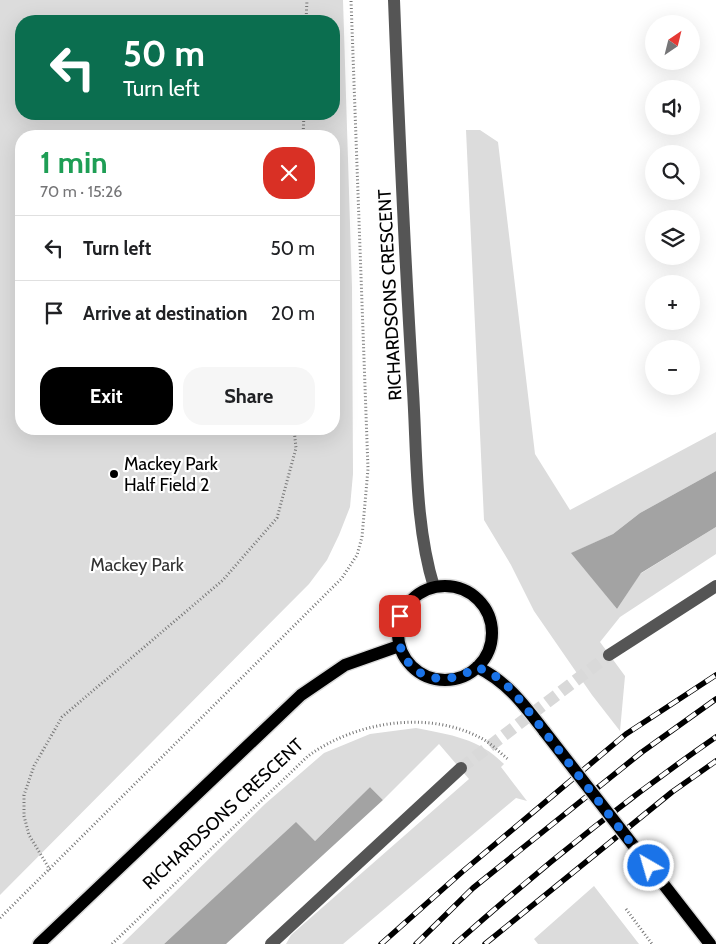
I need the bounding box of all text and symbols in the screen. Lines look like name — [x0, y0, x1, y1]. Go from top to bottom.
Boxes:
north arrow — [645, 15, 700, 70]
map controls — [645, 15, 700, 395]
text: 50 m — [123, 32, 205, 75]
icon: left — [40, 35, 105, 100]
text: Turn left — [123, 75, 200, 102]
button: sound — [645, 80, 700, 135]
text: 1 min — [40, 144, 108, 181]
button: search — [645, 145, 700, 200]
button: close — [263, 147, 315, 199]
text: 70 m · 15:26 — [40, 182, 122, 201]
street label: RICHARDSONS CRESCENT — [373, 188, 407, 401]
button: layers — [645, 210, 700, 265]
icon: left — [40, 234, 68, 262]
text: Turn left — [83, 237, 151, 260]
text: 50 m — [271, 237, 315, 260]
button: + — [645, 275, 700, 330]
icon: arrive — [40, 299, 68, 327]
text: Arrive at destination — [83, 302, 247, 325]
text: 20 m — [271, 302, 315, 325]
button: − — [645, 340, 700, 395]
button: Exit — [40, 367, 173, 425]
button: Share — [183, 367, 315, 425]
place label: Mackey Park Half Field 2 — [124, 453, 219, 496]
marker: Mackey Park Half Field 2 — [108, 468, 120, 480]
park label: Mackey Park — [90, 554, 185, 576]
pin — [379, 595, 421, 637]
icon: arrive — [386, 602, 414, 630]
street label: RICHARDSONS CRESCENT — [138, 734, 308, 894]
position arrow — [622, 839, 674, 891]

